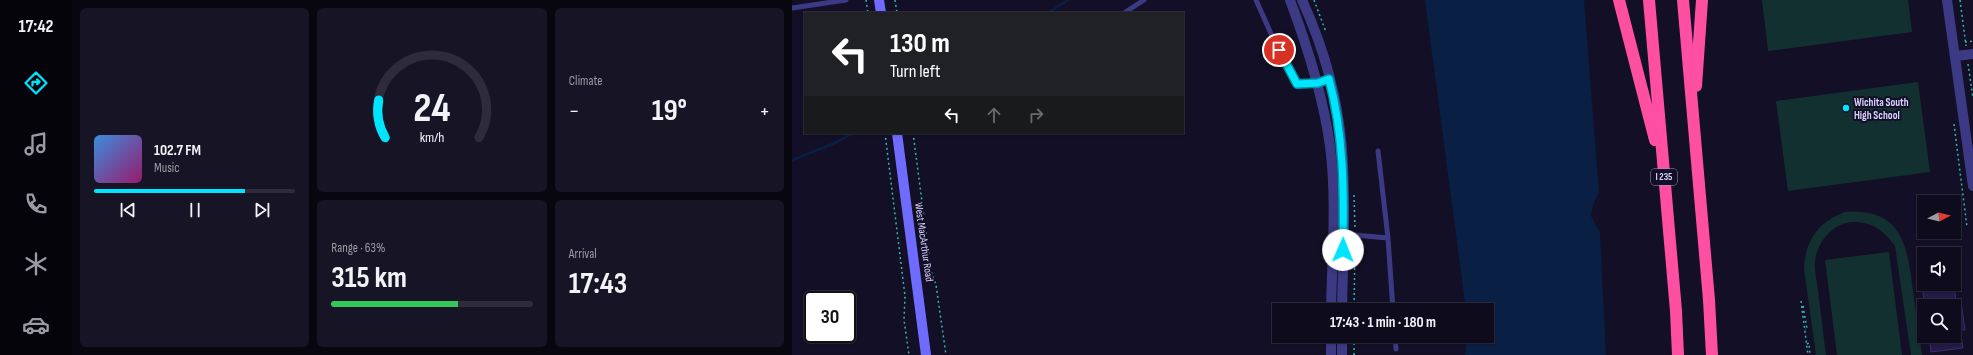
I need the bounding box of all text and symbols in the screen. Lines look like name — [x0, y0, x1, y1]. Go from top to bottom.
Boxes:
text: 17:42 — [18, 16, 54, 37]
text: 130 m — [890, 27, 950, 60]
icon: left — [824, 28, 876, 80]
pin — [1262, 33, 1296, 67]
icon: arrive — [1268, 39, 1290, 61]
text: Turn left — [890, 61, 941, 82]
icon: directions — [22, 69, 50, 97]
text: Climate — [569, 73, 603, 89]
text: 24 — [413, 84, 451, 133]
text: 19° — [652, 93, 687, 129]
place label: Wichita South High School — [1854, 96, 1909, 122]
text: − — [569, 98, 579, 125]
text: + — [759, 98, 770, 125]
marker: Wichita South High School — [1841, 103, 1851, 113]
icon: left — [941, 104, 963, 126]
icon: ahead — [983, 104, 1005, 126]
icon: right — [1025, 104, 1047, 126]
text: km/h — [420, 129, 444, 146]
icon: music — [22, 130, 50, 158]
text: 102.7 FM — [154, 141, 201, 160]
text: Music — [154, 160, 179, 176]
road number: I 235 — [1651, 169, 1677, 185]
icon: phone — [22, 190, 50, 218]
north arrow — [1917, 195, 1961, 239]
map controls — [1917, 195, 1961, 343]
icon: previous — [117, 199, 139, 221]
icon: pause — [184, 199, 206, 221]
icon: next — [251, 199, 273, 221]
street label: West MacArthur Road — [912, 202, 936, 283]
position arrow — [1322, 229, 1364, 271]
text: Range · 63% — [331, 240, 385, 256]
text: Arrival — [569, 246, 597, 262]
button: sound — [1917, 247, 1961, 291]
icon: climate — [22, 250, 50, 278]
text: 315 km — [331, 260, 407, 296]
text: 17:43 — [569, 266, 627, 302]
speed limit sign: 30 — [804, 291, 856, 343]
button: search — [1917, 299, 1961, 343]
icon: car — [22, 311, 50, 339]
text: 17:43 · 1 min · 180 m — [1330, 313, 1436, 332]

